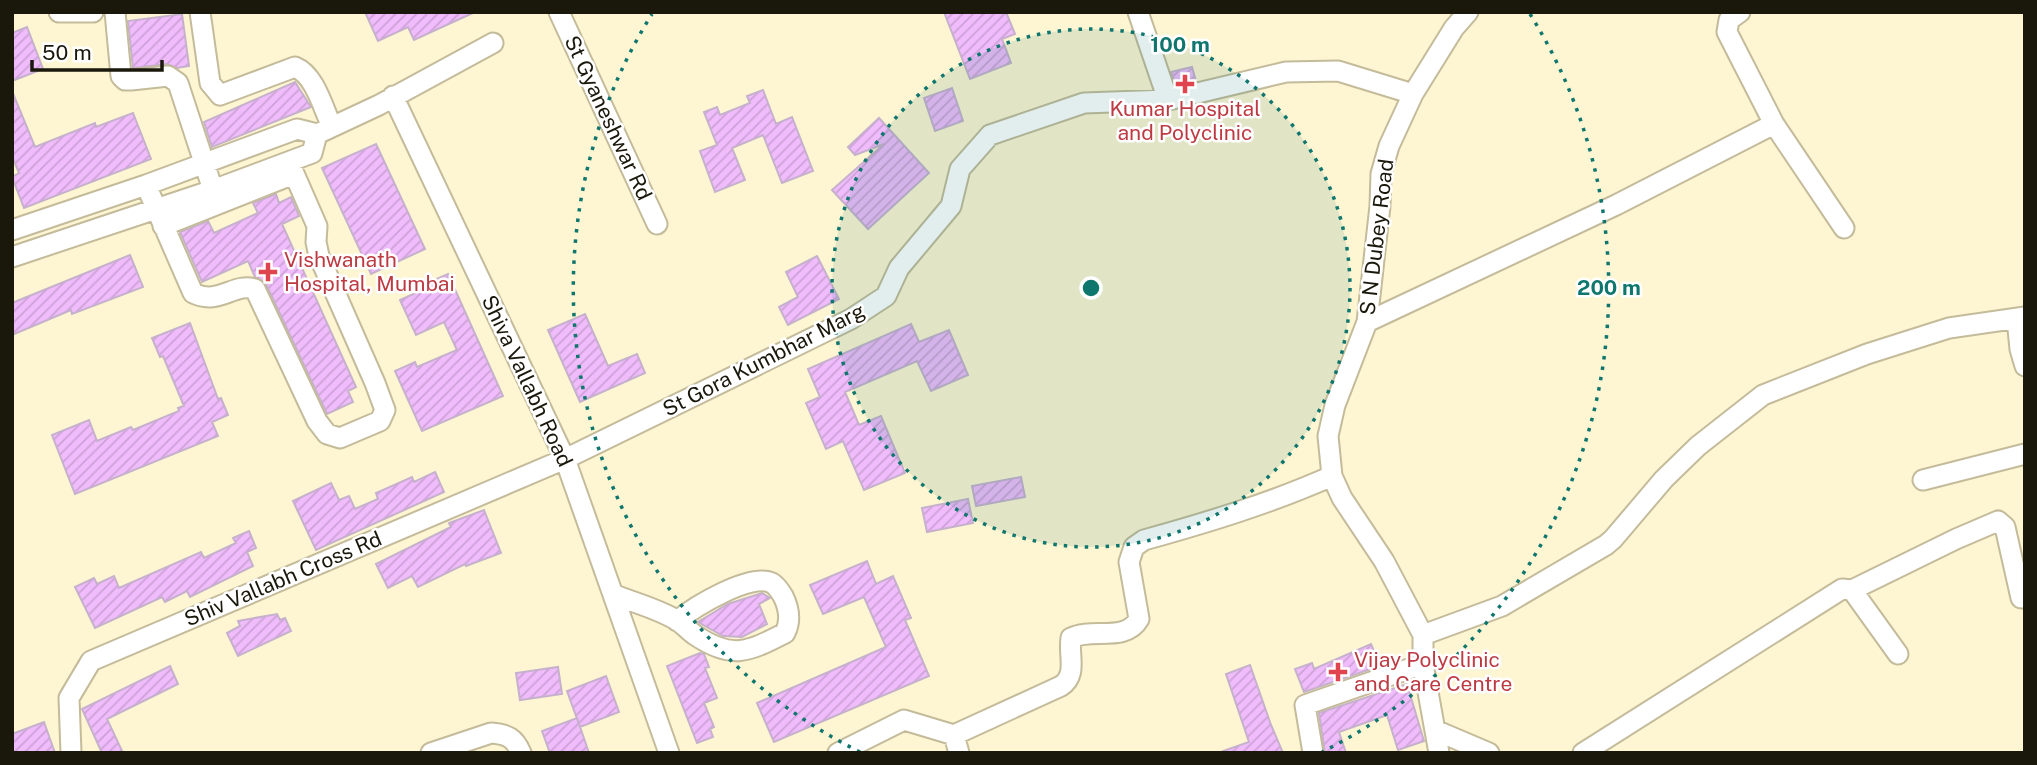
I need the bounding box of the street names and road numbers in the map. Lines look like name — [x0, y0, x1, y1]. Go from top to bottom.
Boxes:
street label: St Gyaneshwar Rd — [559, 32, 658, 204]
street label: S N Dubey Road — [1355, 157, 1398, 317]
street label: Shiva Vallabh Road — [477, 291, 578, 470]
street label: St Gora Kumbhar Marg — [659, 298, 869, 421]
street label: Shiv Vallabh Cross Rd — [180, 526, 385, 631]

